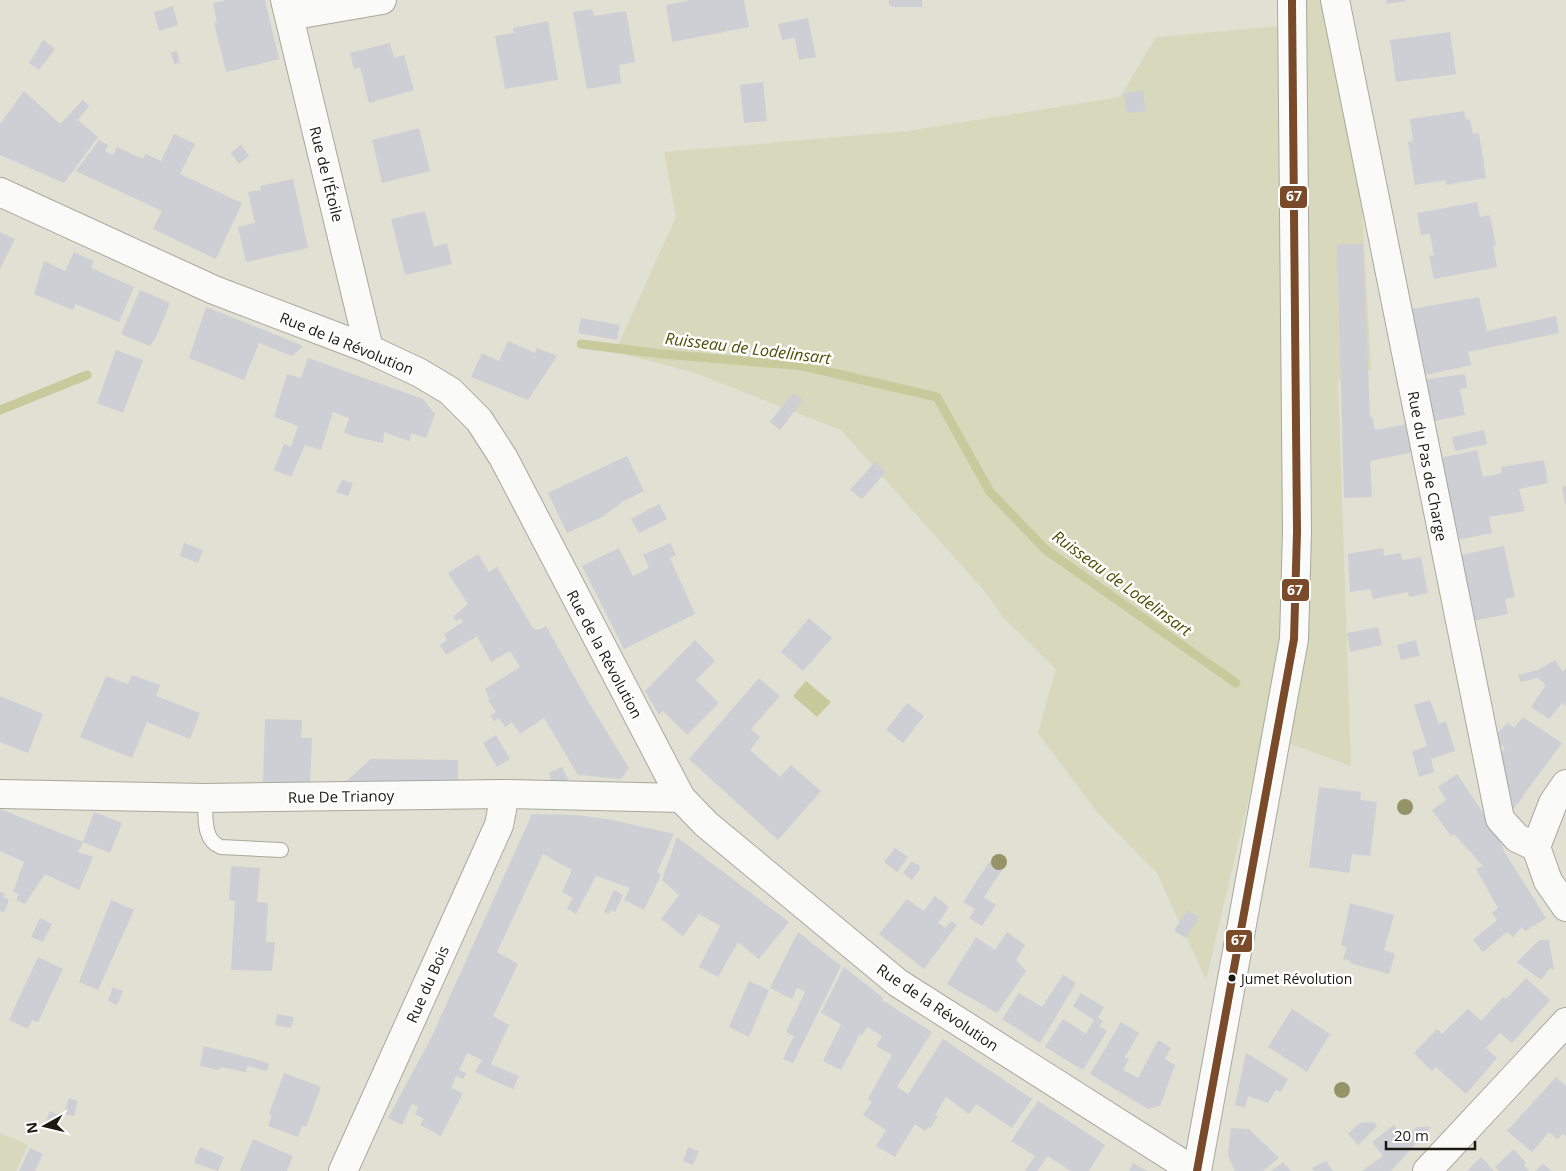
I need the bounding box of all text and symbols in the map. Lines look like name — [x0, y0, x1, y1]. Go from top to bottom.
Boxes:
street label: Rue de l'Étoile — [305, 124, 349, 224]
line badge: 67 — [1279, 185, 1308, 209]
text: 67 — [1286, 186, 1302, 205]
street label: Rue de la Révolution — [277, 307, 417, 379]
water label: Ruisseau de Lodelinsart — [664, 327, 833, 369]
street label: Rue du Pas de Charge — [1404, 389, 1452, 543]
water label: Ruisseau de Lodelinsart — [1048, 525, 1196, 641]
line badge: 67 — [1281, 578, 1310, 602]
text: 67 — [1287, 580, 1303, 599]
street label: Rue de la Révolution — [563, 586, 647, 722]
street label: Rue De Trianoy — [288, 785, 395, 807]
line badge: 67 — [1225, 929, 1253, 953]
text: 67 — [1231, 930, 1247, 949]
street label: Rue du Bois — [401, 942, 453, 1026]
street label: Rue de la Révolution — [873, 959, 1003, 1055]
place label: Jumet Révolution — [1239, 969, 1352, 988]
marker: Jumet Révolution — [1227, 973, 1237, 983]
north arrow — [20, 1101, 70, 1151]
scale bar — [1386, 1118, 1475, 1150]
text: N — [21, 1121, 42, 1135]
text: 20 m — [1394, 1125, 1429, 1145]

